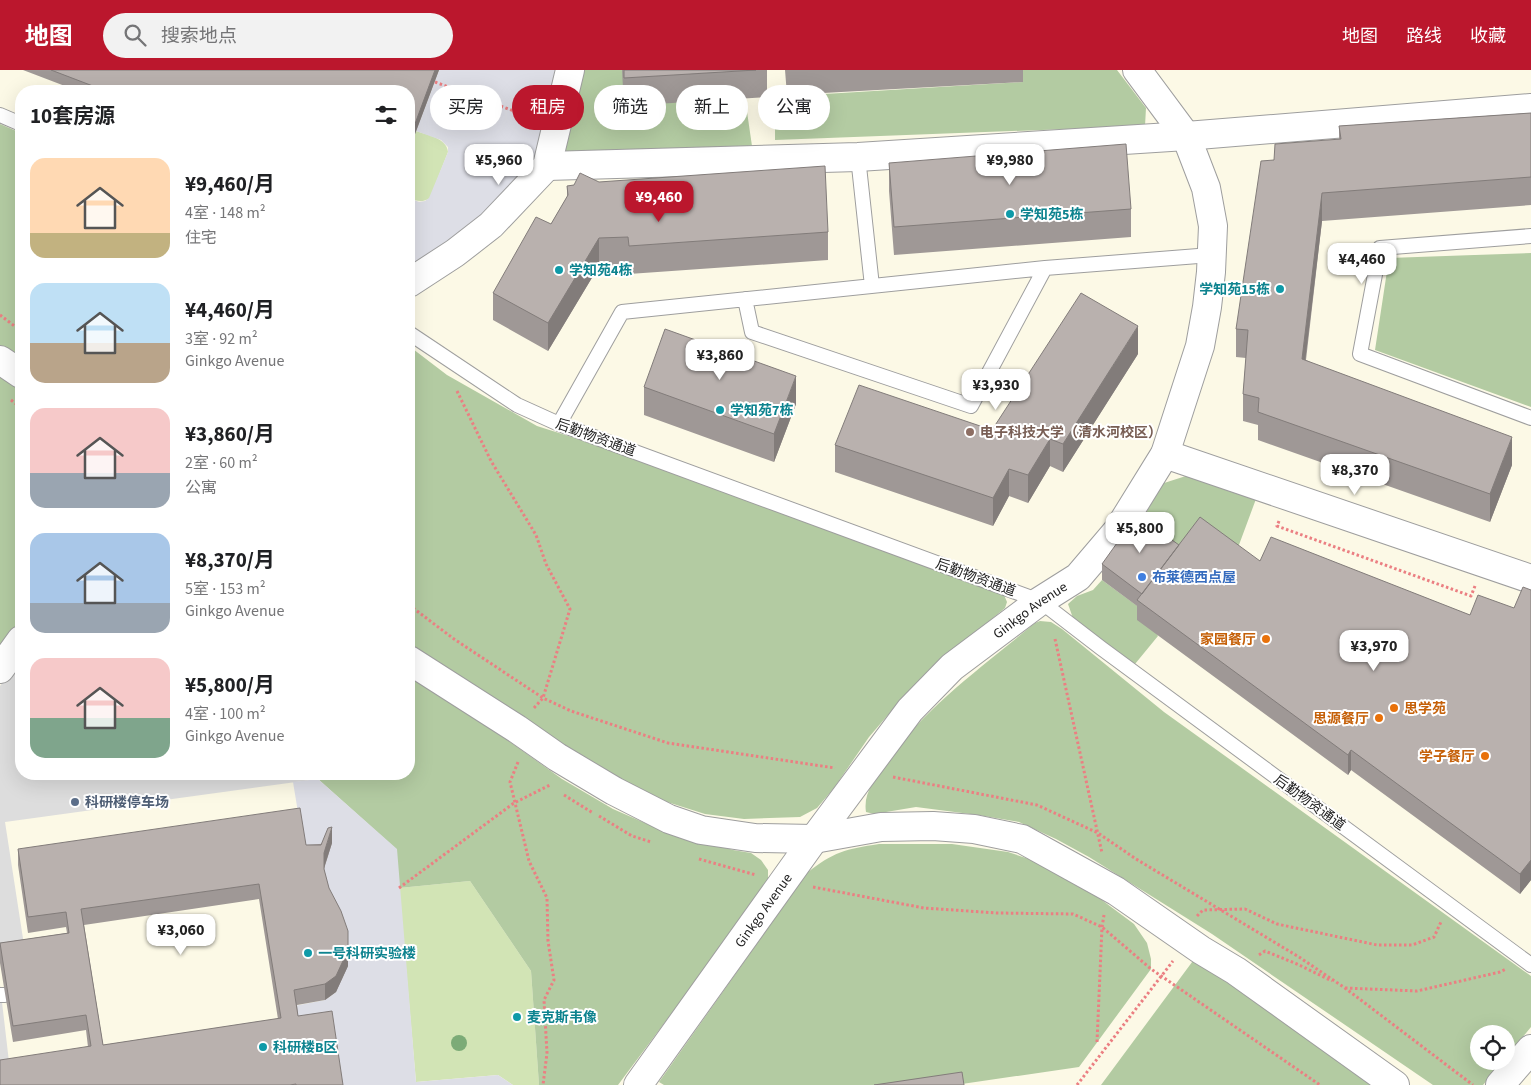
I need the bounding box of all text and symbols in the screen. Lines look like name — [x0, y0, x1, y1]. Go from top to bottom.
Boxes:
search box — [103, 13, 453, 58]
text: 地图 — [25, 19, 73, 54]
icon: search — [121, 21, 149, 49]
text: 搜索地点 — [161, 23, 237, 50]
text: 地图 — [1342, 24, 1378, 49]
text: 路线 — [1406, 24, 1442, 49]
text: 收藏 — [1470, 24, 1506, 49]
chip: 买房 — [430, 85, 502, 130]
chip: 租房 — [512, 85, 584, 130]
chip: 筛选 — [594, 85, 666, 130]
chip: 新上 — [676, 85, 748, 130]
chip: 公寓 — [758, 85, 830, 130]
text: 10套房源 — [30, 101, 115, 131]
icon: filters — [372, 101, 400, 129]
pin: ¥5,960 — [458, 144, 540, 186]
pin: ¥9,980 — [969, 144, 1051, 186]
text: ¥5,960 — [475, 149, 523, 171]
text: ¥9,980 — [986, 149, 1034, 171]
text: ¥9,460/月 — [185, 169, 275, 199]
icon: home — [70, 178, 130, 238]
pin: ¥9,460 — [618, 180, 700, 223]
text: ¥9,460 — [635, 186, 683, 208]
text: 4室 · 148 m² — [185, 202, 266, 224]
place label: 学知苑5栋 — [1020, 205, 1083, 225]
marker: 学知苑5栋 — [1004, 208, 1016, 220]
text: 住宅 — [185, 227, 217, 249]
pin: ¥4,460 — [1321, 242, 1403, 285]
text: ¥4,460 — [1338, 248, 1386, 270]
place label: 学知苑4栋 — [569, 261, 632, 281]
marker: 学知苑4栋 — [553, 264, 565, 276]
place label: 学知苑15栋 — [1199, 280, 1270, 300]
marker: 学知苑15栋 — [1274, 283, 1286, 295]
text: ¥4,460/月 — [185, 295, 275, 325]
icon: home — [70, 303, 130, 363]
text: 3室 · 92 m² — [185, 328, 258, 350]
pin: ¥3,860 — [679, 338, 761, 381]
text: ¥3,860 — [696, 344, 744, 366]
text: Ginkgo Avenue — [185, 350, 284, 372]
pin: ¥3,930 — [955, 368, 1037, 411]
text: ¥3,930 — [972, 374, 1020, 396]
place label: 学知苑7栋 — [730, 401, 793, 421]
marker: 学知苑7栋 — [714, 404, 726, 416]
street label: 后勤物资通道 — [553, 414, 639, 462]
text: ¥3,860/月 — [185, 419, 275, 449]
place label: 电子科技大学（清水河校区） — [980, 423, 1162, 443]
marker: 电子科技大学（清水河校区） — [964, 426, 976, 438]
icon: home — [70, 428, 130, 488]
text: 2室 · 60 m² — [185, 452, 258, 474]
pin: ¥8,370 — [1314, 454, 1396, 496]
text: ¥8,370 — [1331, 459, 1379, 481]
text: 公寓 — [185, 477, 217, 499]
pin: ¥5,800 — [1099, 512, 1181, 554]
text: ¥5,800 — [1116, 517, 1164, 539]
text: ¥8,370/月 — [185, 545, 275, 575]
icon: home — [70, 553, 130, 613]
street label: 后勤物资通道 — [933, 554, 1019, 602]
place label: 布莱德西点屋 — [1152, 568, 1236, 588]
marker: 布莱德西点屋 — [1136, 571, 1148, 583]
street label: Ginkgo Avenue — [989, 577, 1071, 644]
text: 5室 · 153 m² — [185, 578, 266, 600]
text: Ginkgo Avenue — [185, 600, 284, 622]
place label: 家园餐厅 — [1200, 630, 1256, 650]
pin: ¥3,970 — [1333, 630, 1415, 672]
marker: 家园餐厅 — [1260, 633, 1272, 645]
text: ¥3,970 — [1350, 635, 1398, 657]
text: ¥5,800/月 — [185, 670, 275, 700]
icon: home — [70, 678, 130, 738]
place label: 思学苑 — [1404, 699, 1446, 719]
marker: 思学苑 — [1388, 702, 1400, 714]
text: 4室 · 100 m² — [185, 703, 266, 725]
place label: 思源餐厅 — [1313, 709, 1369, 729]
marker: 思源餐厅 — [1373, 712, 1385, 724]
text: Ginkgo Avenue — [185, 725, 284, 747]
place label: 学子餐厅 — [1419, 747, 1475, 767]
marker: 学子餐厅 — [1479, 750, 1491, 762]
street label: 后勤物资通道 — [1270, 770, 1349, 836]
place label: 科研楼停车场 — [85, 793, 169, 813]
marker: 科研楼停车场 — [69, 796, 81, 808]
street label: Ginkgo Avenue — [730, 869, 797, 952]
pin: ¥3,060 — [140, 914, 222, 956]
text: ¥3,060 — [157, 919, 205, 941]
place label: 一号科研实验楼 — [318, 944, 416, 964]
marker: 一号科研实验楼 — [302, 947, 314, 959]
place label: 麦克斯韦像 — [527, 1008, 597, 1028]
marker: 麦克斯韦像 — [511, 1011, 523, 1023]
map controls — [1470, 1025, 1515, 1070]
button: locate — [1470, 1025, 1515, 1070]
place label: 科研楼B区 — [273, 1038, 337, 1058]
marker: 科研楼B区 — [257, 1041, 269, 1053]

